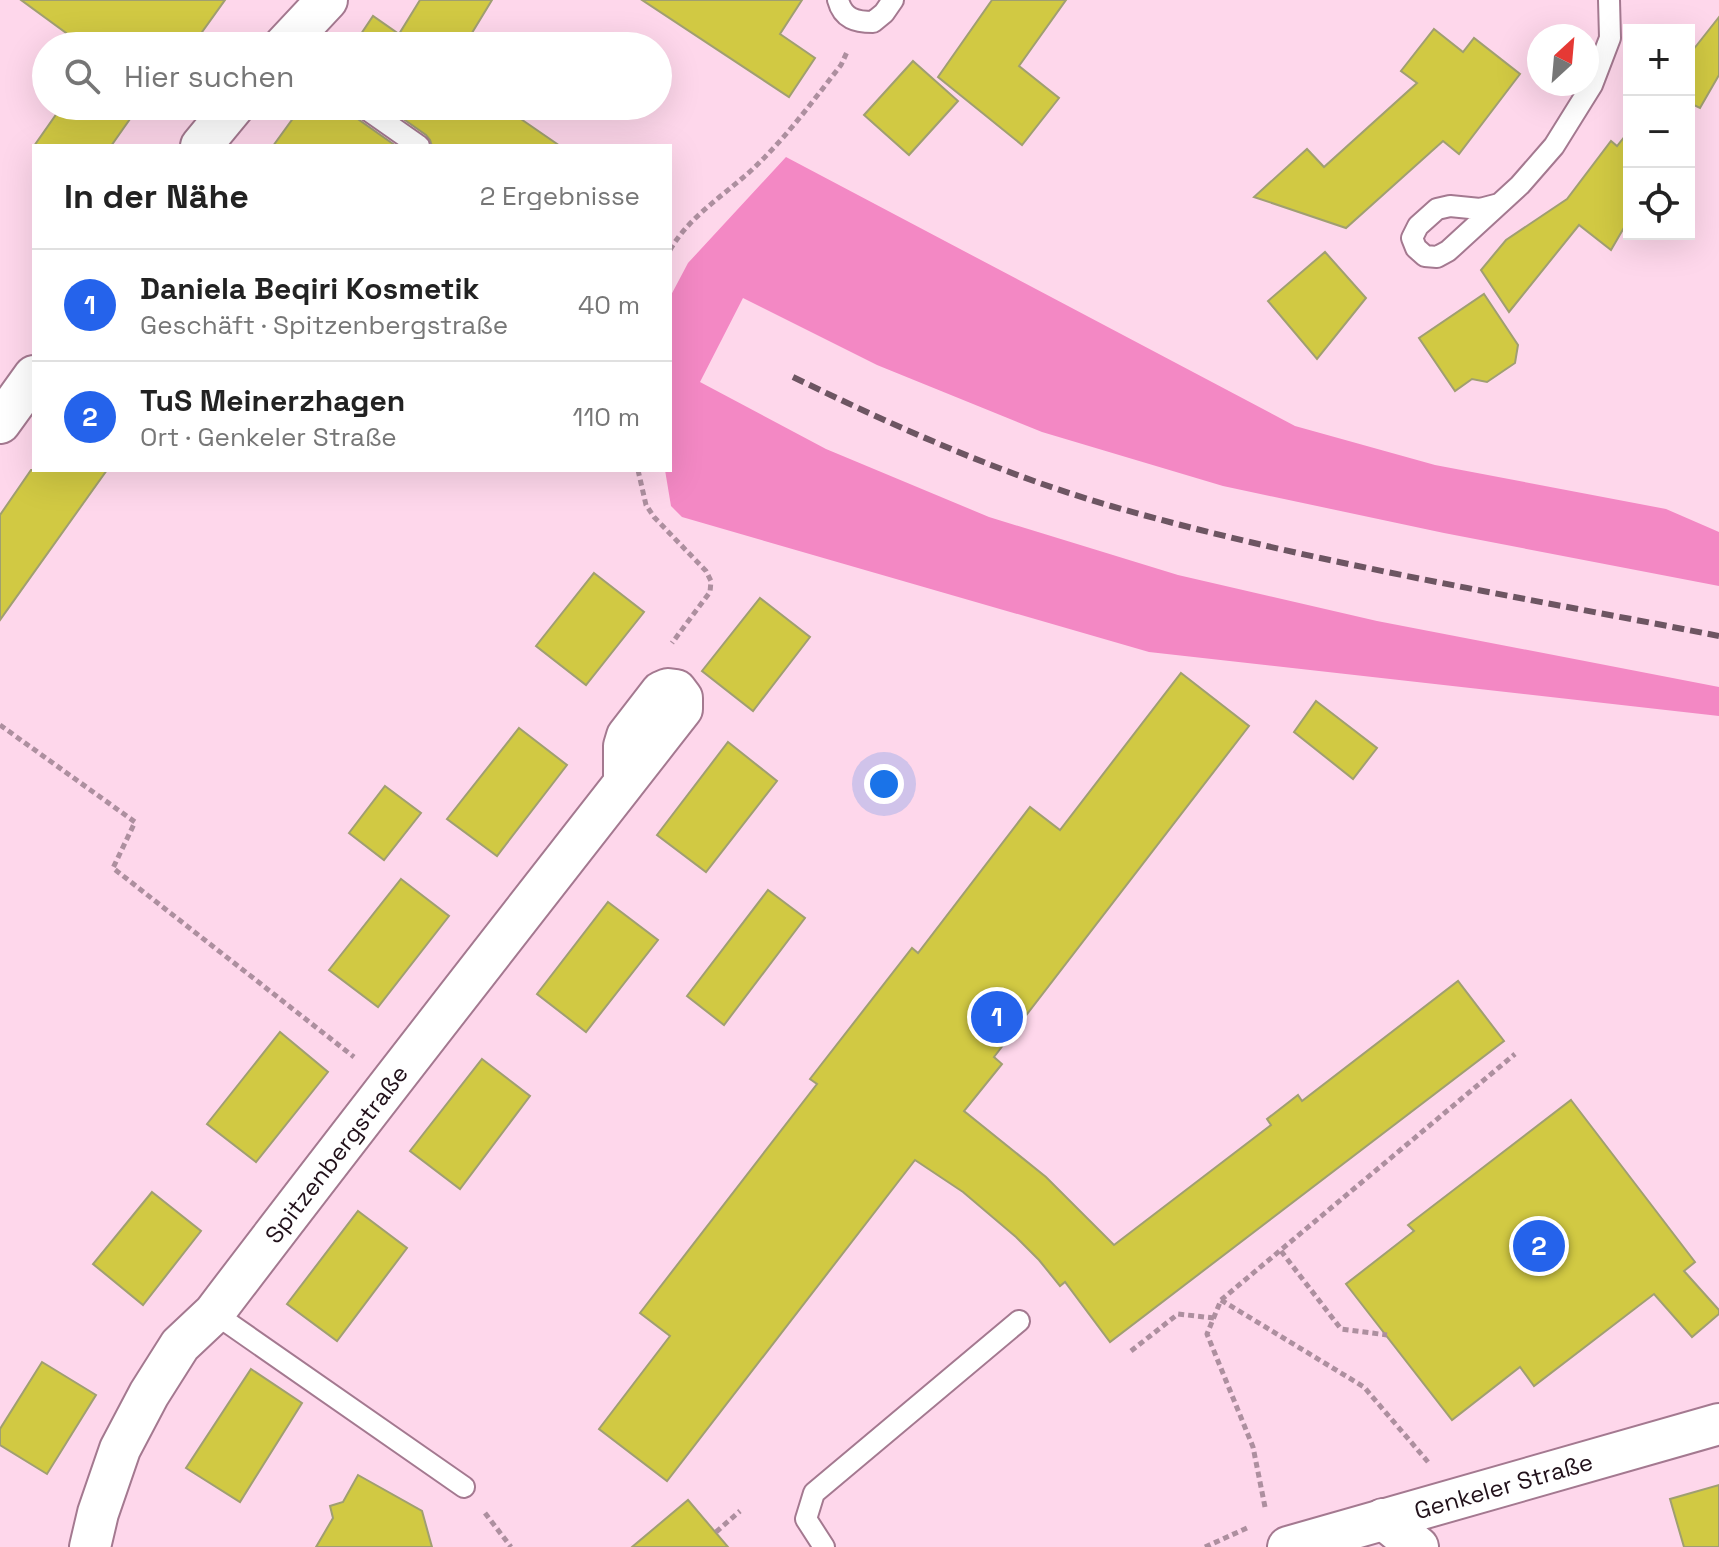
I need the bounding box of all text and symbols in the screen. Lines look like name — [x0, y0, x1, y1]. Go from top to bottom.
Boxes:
north arrow — [1527, 24, 1599, 96]
map controls — [1623, 24, 1695, 240]
button: + — [1623, 24, 1695, 96]
search box — [32, 32, 672, 120]
icon: search — [60, 54, 104, 98]
text: Hier suchen — [124, 57, 294, 96]
button: − — [1623, 96, 1695, 168]
button: locate — [1623, 168, 1695, 240]
text: In der Nähe — [64, 175, 249, 218]
text: 2 Ergebnisse — [480, 179, 640, 213]
text: Daniela Beqiri Kosmetik — [140, 269, 479, 308]
text: 1 — [84, 288, 96, 322]
text: 40 m — [578, 288, 640, 322]
text: Geschäft · Spitzenbergstraße — [140, 308, 508, 342]
text: TuS Meinerzhagen — [140, 381, 405, 420]
text: 2 — [82, 400, 98, 434]
text: 110 m — [573, 400, 640, 434]
text: Ort · Genkeler Straße — [140, 420, 397, 454]
your location — [864, 764, 904, 804]
pin: 1 — [971, 987, 1023, 1047]
street label: Spitzenbergstraße — [257, 1058, 414, 1249]
pin: 2 — [1513, 1216, 1565, 1276]
street label: Genkeler Straße — [1411, 1445, 1596, 1526]

